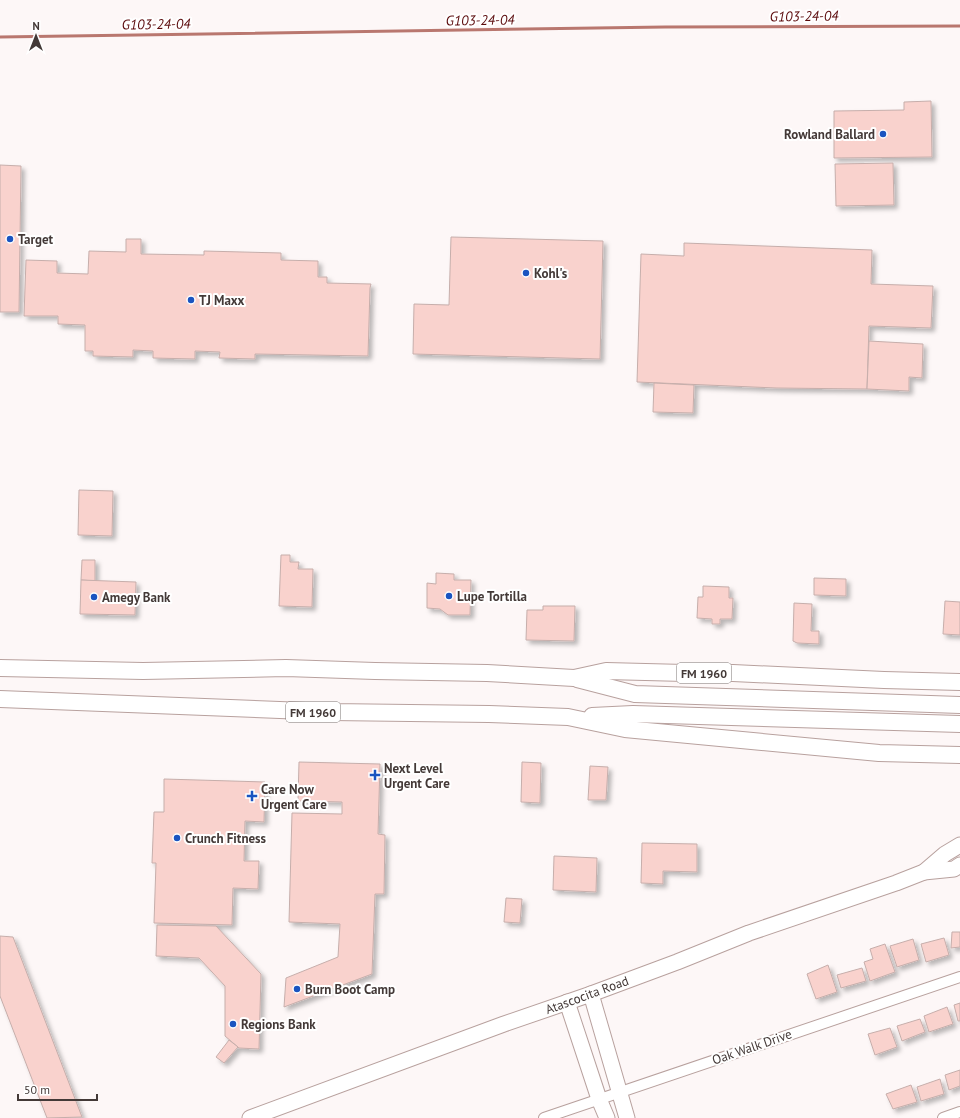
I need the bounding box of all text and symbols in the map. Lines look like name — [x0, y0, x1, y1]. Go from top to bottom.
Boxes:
water label: G103-24-04 — [769, 6, 839, 26]
water label: G103-24-04 — [445, 10, 515, 30]
water label: G103-24-04 — [121, 14, 191, 34]
north arrow — [16, 16, 56, 56]
text: N — [32, 19, 40, 33]
place label: Rowland Ballard — [784, 126, 875, 143]
marker: Rowland Ballard — [878, 129, 888, 139]
place label: Target — [18, 231, 54, 248]
marker: Target — [5, 234, 15, 244]
place label: Kohl's — [534, 265, 568, 282]
marker: Kohl's — [521, 268, 531, 278]
place label: TJ Maxx — [199, 292, 245, 309]
marker: TJ Maxx — [186, 295, 196, 305]
place label: Lupe Tortilla — [457, 588, 527, 605]
place label: Amegy Bank — [102, 589, 171, 606]
marker: Lupe Tortilla — [444, 591, 454, 601]
marker: Amegy Bank — [89, 592, 99, 602]
road number: FM 1960 — [677, 663, 731, 683]
road number: FM 1960 — [286, 702, 340, 722]
place label: Next Level Urgent Care — [384, 760, 450, 792]
marker: Next Level Urgent Care — [369, 769, 381, 781]
place label: Care Now Urgent Care — [261, 781, 327, 813]
marker: Care Now Urgent Care — [246, 790, 258, 802]
place label: Crunch Fitness — [185, 830, 267, 847]
marker: Crunch Fitness — [172, 833, 182, 843]
street label: Atascocita Road — [543, 972, 631, 1018]
place label: Burn Boot Camp — [305, 981, 395, 998]
marker: Burn Boot Camp — [292, 984, 302, 994]
place label: Regions Bank — [241, 1016, 316, 1033]
marker: Regions Bank — [228, 1019, 238, 1029]
street label: Oak Walk Drive — [710, 1025, 794, 1069]
scale bar — [18, 1076, 97, 1102]
text: 50 m — [24, 1082, 50, 1097]

